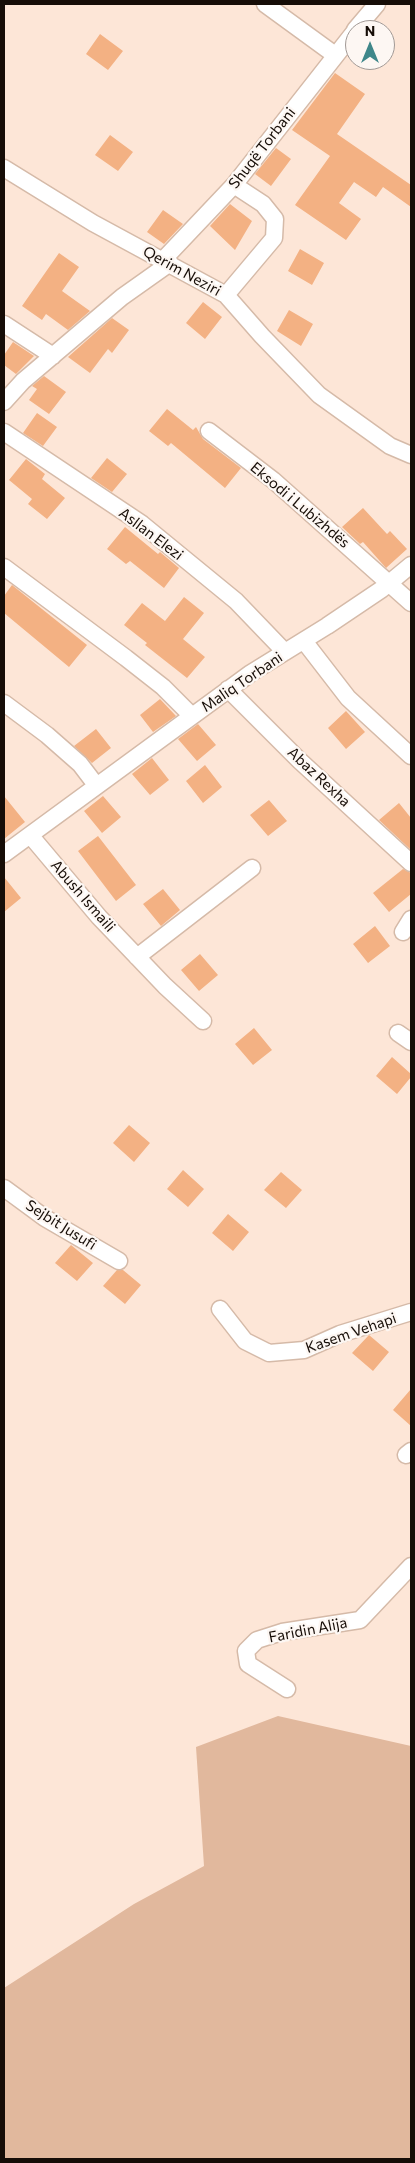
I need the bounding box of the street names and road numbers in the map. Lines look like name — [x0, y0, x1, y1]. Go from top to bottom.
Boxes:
street label: Shuqë Torbani — [225, 104, 299, 192]
street label: Qerim Neziri — [140, 242, 224, 300]
street label: Eksodi i Lubizhdës — [247, 458, 353, 552]
street label: Asllan Elezi — [115, 504, 187, 564]
street label: Maliq Torbani — [198, 648, 286, 716]
street label: Abaz Rexha — [284, 743, 354, 811]
street label: Abush Ismaili — [47, 856, 119, 936]
street label: Sejbit Jusufi — [22, 1196, 100, 1254]
street label: Kasem Vehapi — [303, 1309, 399, 1357]
street label: Faridin Alija — [267, 1614, 349, 1646]

